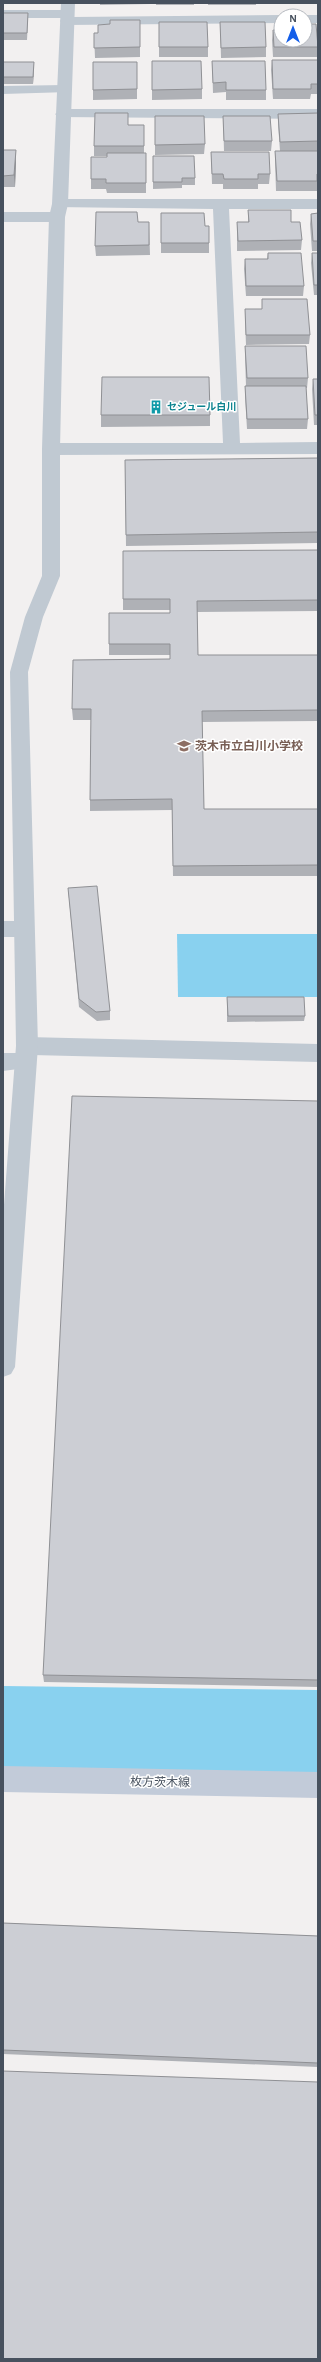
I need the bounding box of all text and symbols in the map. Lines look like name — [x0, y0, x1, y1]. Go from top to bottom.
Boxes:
north arrow — [273, 8, 313, 48]
text: N — [289, 13, 297, 24]
building icon: セジュール白川 — [148, 399, 164, 415]
place label: セジュール白川 — [167, 401, 236, 412]
school or university icon: 茨木市立白川小学校 — [176, 738, 192, 754]
place label: 茨木市立白川小学校 — [195, 739, 303, 752]
street label: 枚方茨木線 — [130, 1774, 190, 1789]

